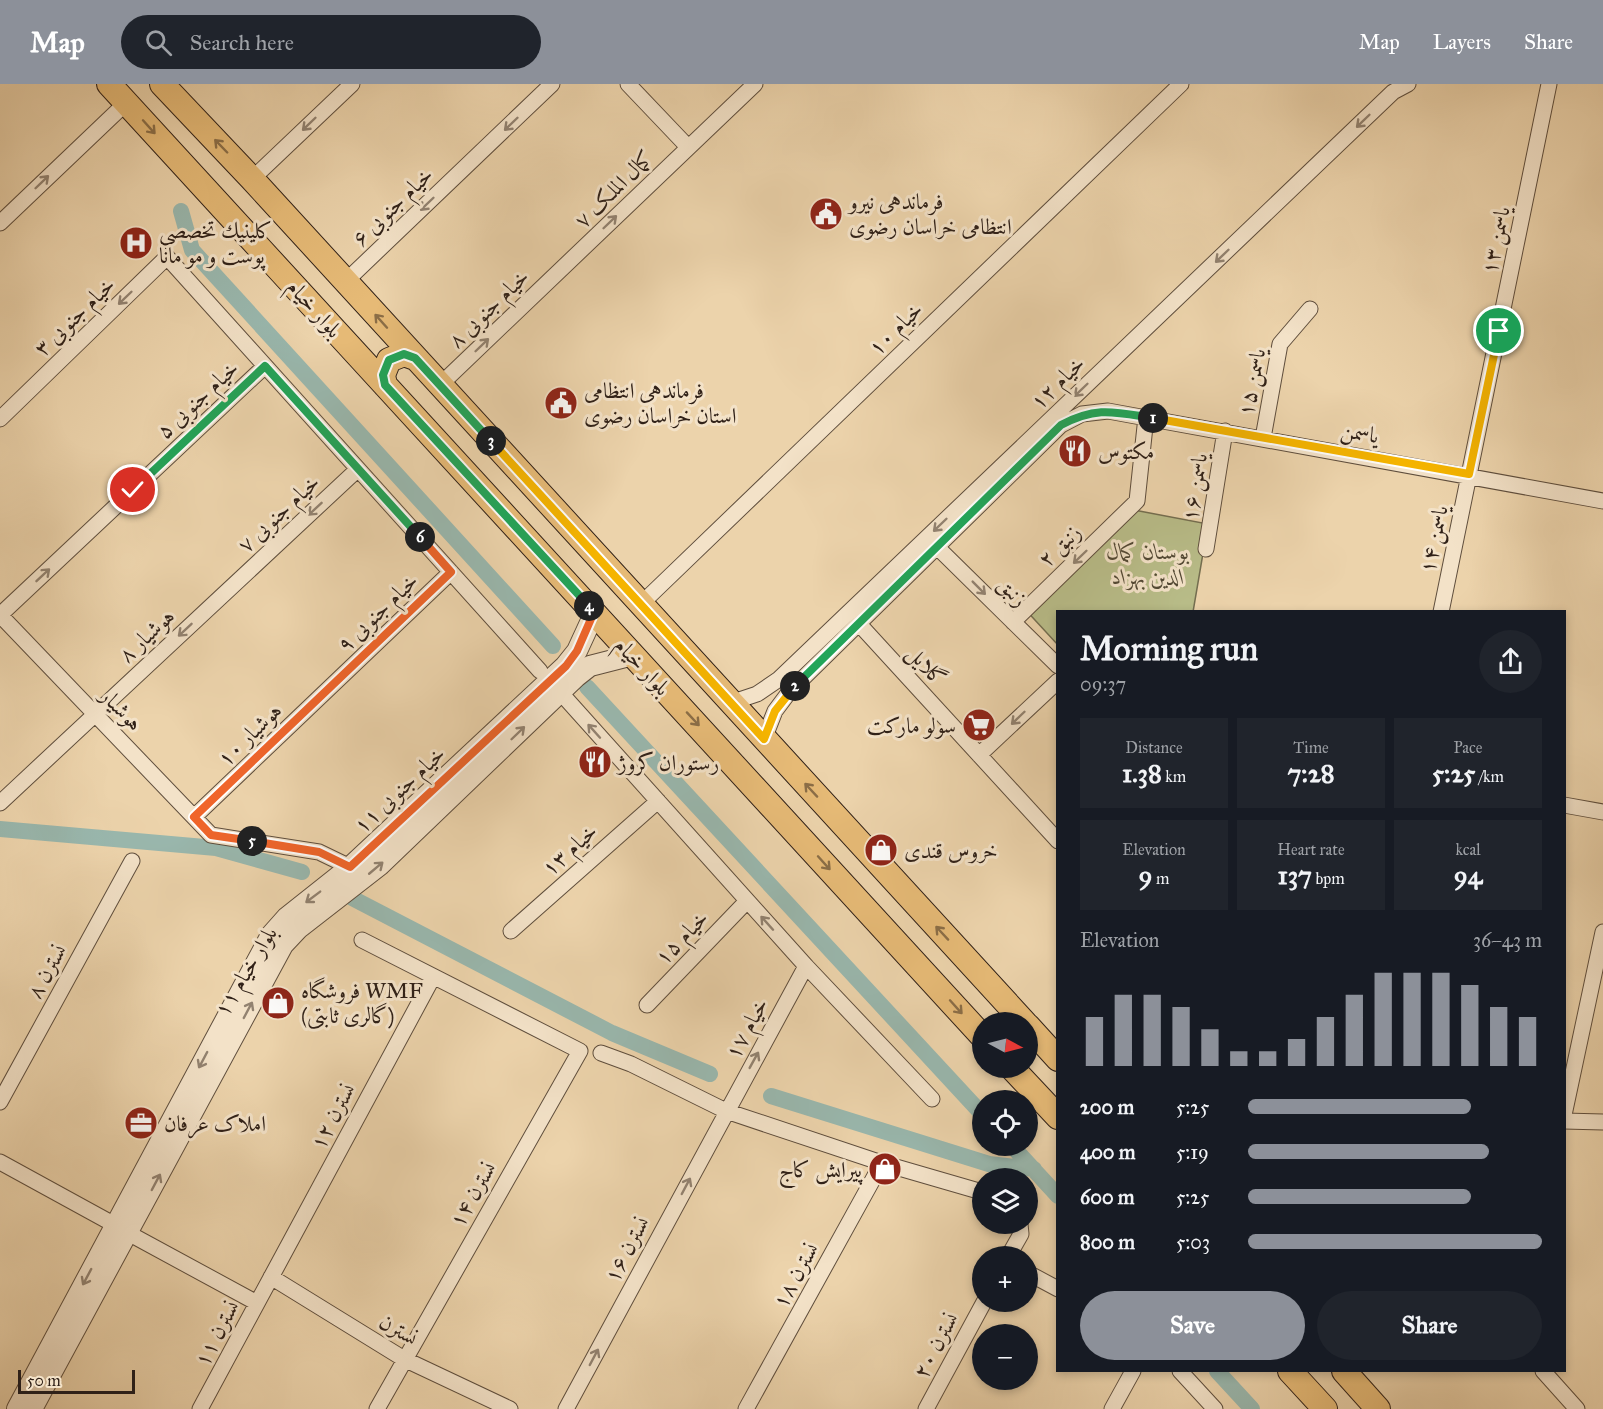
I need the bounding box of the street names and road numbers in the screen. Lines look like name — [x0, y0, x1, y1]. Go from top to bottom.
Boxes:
street label: کمال الملک ۷ — [568, 145, 658, 233]
street label: خیام جنوبی ۶ — [346, 161, 443, 256]
street label: یاسمن ۱۳ — [1475, 202, 1518, 277]
street label: خیام جنوبی ۸ — [442, 263, 539, 358]
street label: خیام جنوبی ۳ — [28, 271, 125, 366]
street label: بلوار خیام — [277, 273, 348, 347]
street label: خیام ۱۰ — [863, 296, 932, 365]
street label: یاسمن ۱۵ — [1232, 344, 1274, 419]
street label: خیام ۱۲ — [1025, 350, 1094, 419]
street label: خیام جنوبی ۵ — [151, 355, 248, 449]
street label: یاسمن — [1338, 416, 1383, 451]
street label: یاسمن ۱۶ — [1176, 449, 1215, 523]
street label: خیام جنوبی ۷ — [232, 469, 329, 563]
street label: یاسمن ۱۴ — [1413, 501, 1456, 576]
street label: زنبق ۲ — [1032, 518, 1087, 572]
street label: خیام جنوبی ۹ — [331, 567, 428, 662]
street label: زنبق — [992, 571, 1033, 612]
street label: هوشیار ۸ — [113, 603, 180, 668]
street label: بلوار خیام — [605, 632, 676, 705]
street label: گلایل — [900, 639, 952, 693]
street label: هوشیار — [93, 681, 148, 736]
street label: هوشیار ۱۰ — [211, 697, 287, 772]
street label: خیام جنوبی ۱۱ — [348, 740, 455, 843]
street label: خیام ۱۳ — [536, 818, 607, 886]
street label: خیام ۱۵ — [649, 905, 718, 974]
street label: بلوار خیام ۱۱ — [208, 921, 288, 1024]
street label: نسترن ۸ — [21, 939, 72, 1003]
street label: خیام ۱۷ — [719, 993, 779, 1066]
street label: نسترن ۱۲ — [304, 1079, 361, 1154]
street label: نسترن ۱۴ — [443, 1157, 502, 1232]
street label: نسترن ۱۶ — [598, 1212, 655, 1287]
street label: نسترن ۱۸ — [766, 1238, 824, 1313]
street label: نسترن ۱۱ — [188, 1296, 245, 1371]
street label: نسترن — [375, 1308, 423, 1351]
street label: نسترن ۲۰ — [907, 1308, 964, 1383]

